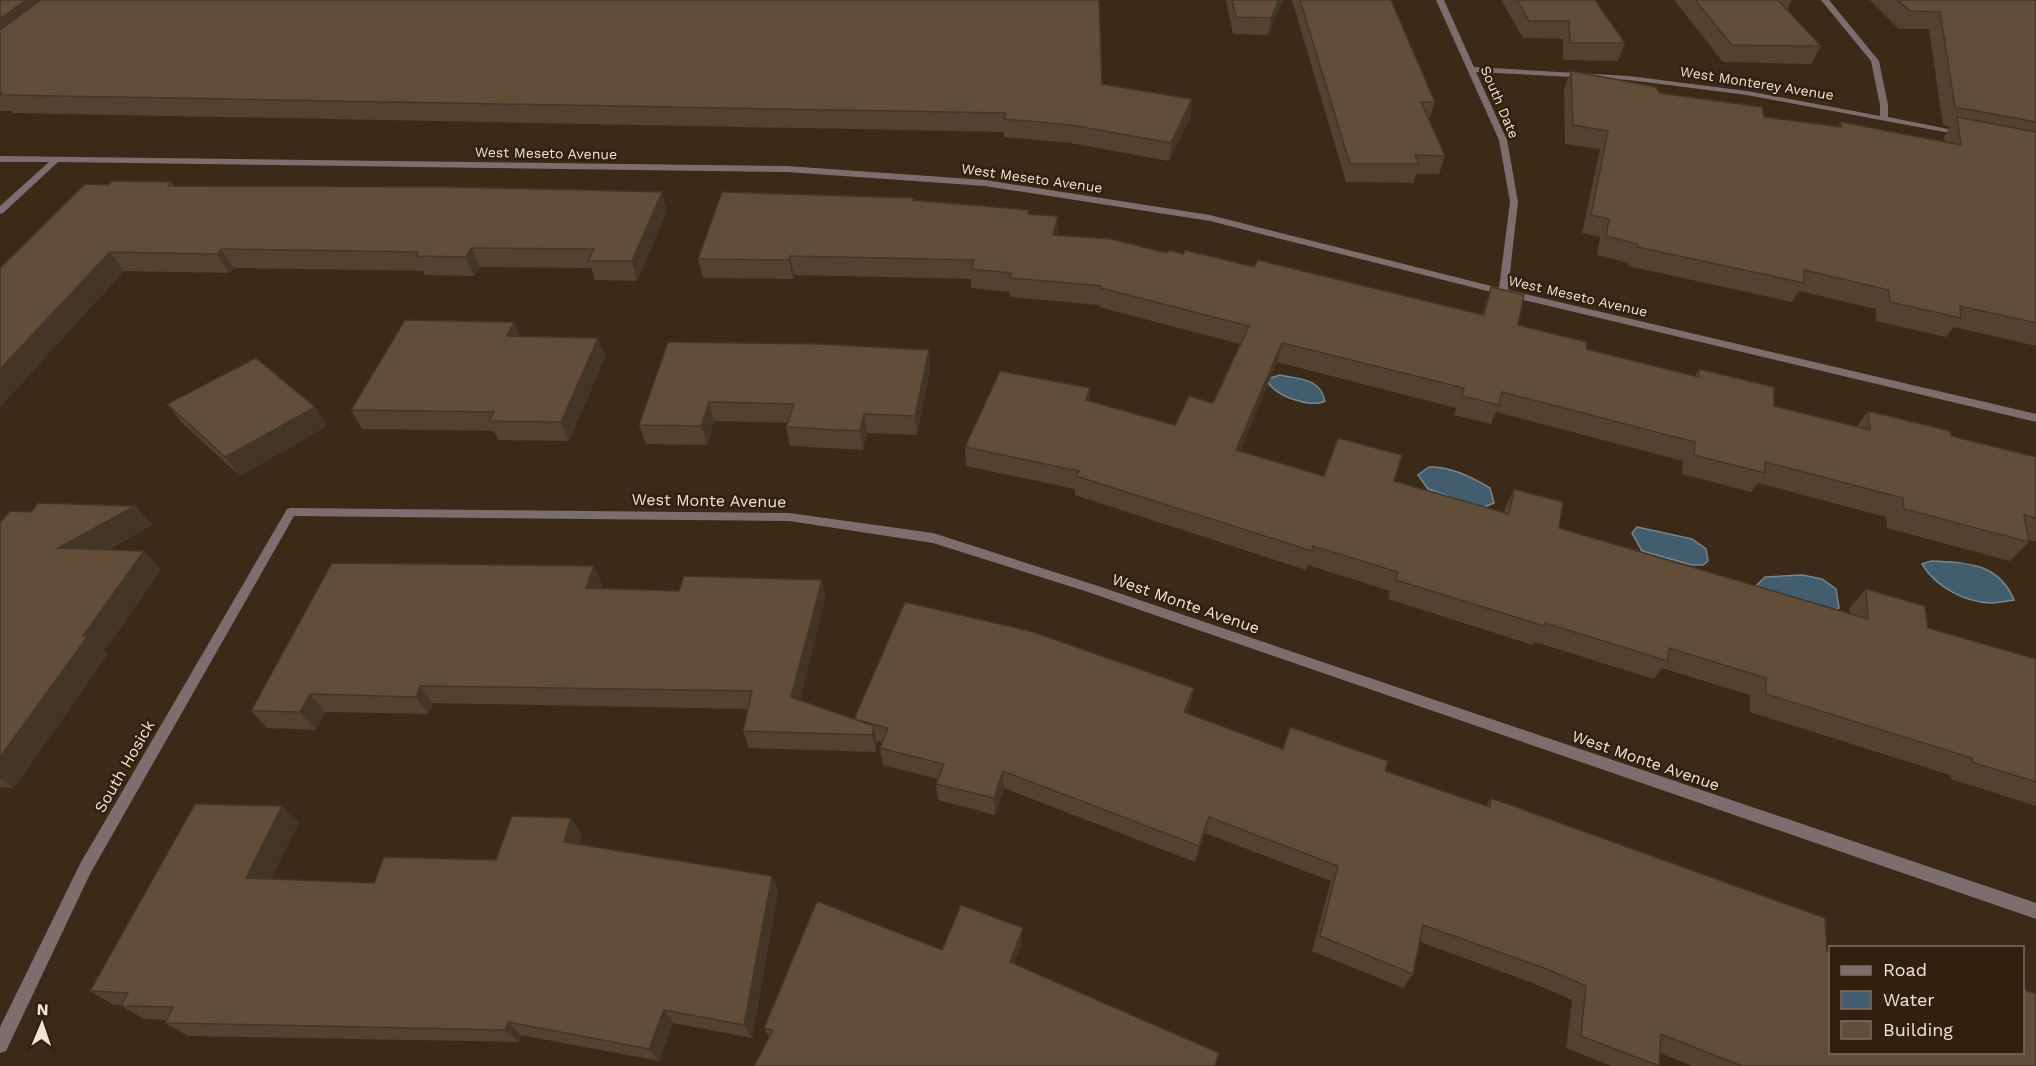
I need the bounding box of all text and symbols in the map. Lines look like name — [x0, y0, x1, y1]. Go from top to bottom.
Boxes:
street label: South Date — [1478, 63, 1522, 141]
street label: West Monterey Avenue — [1679, 63, 1835, 103]
street label: West Meseto Avenue — [475, 144, 617, 162]
street label: West Meseto Avenue — [960, 160, 1104, 196]
street label: West Meseto Avenue — [1507, 272, 1649, 320]
street label: West Monte Avenue — [631, 490, 787, 511]
street label: West Monte Avenue — [1109, 569, 1262, 638]
street label: South Hosick — [90, 717, 159, 816]
street label: West Monte Avenue — [1569, 726, 1722, 795]
legend — [1829, 946, 2024, 1054]
text: Road — [1883, 959, 1927, 980]
text: Water — [1883, 989, 1935, 1010]
north arrow — [12, 994, 72, 1054]
text: N — [36, 1000, 49, 1019]
text: Building — [1883, 1019, 1953, 1040]

